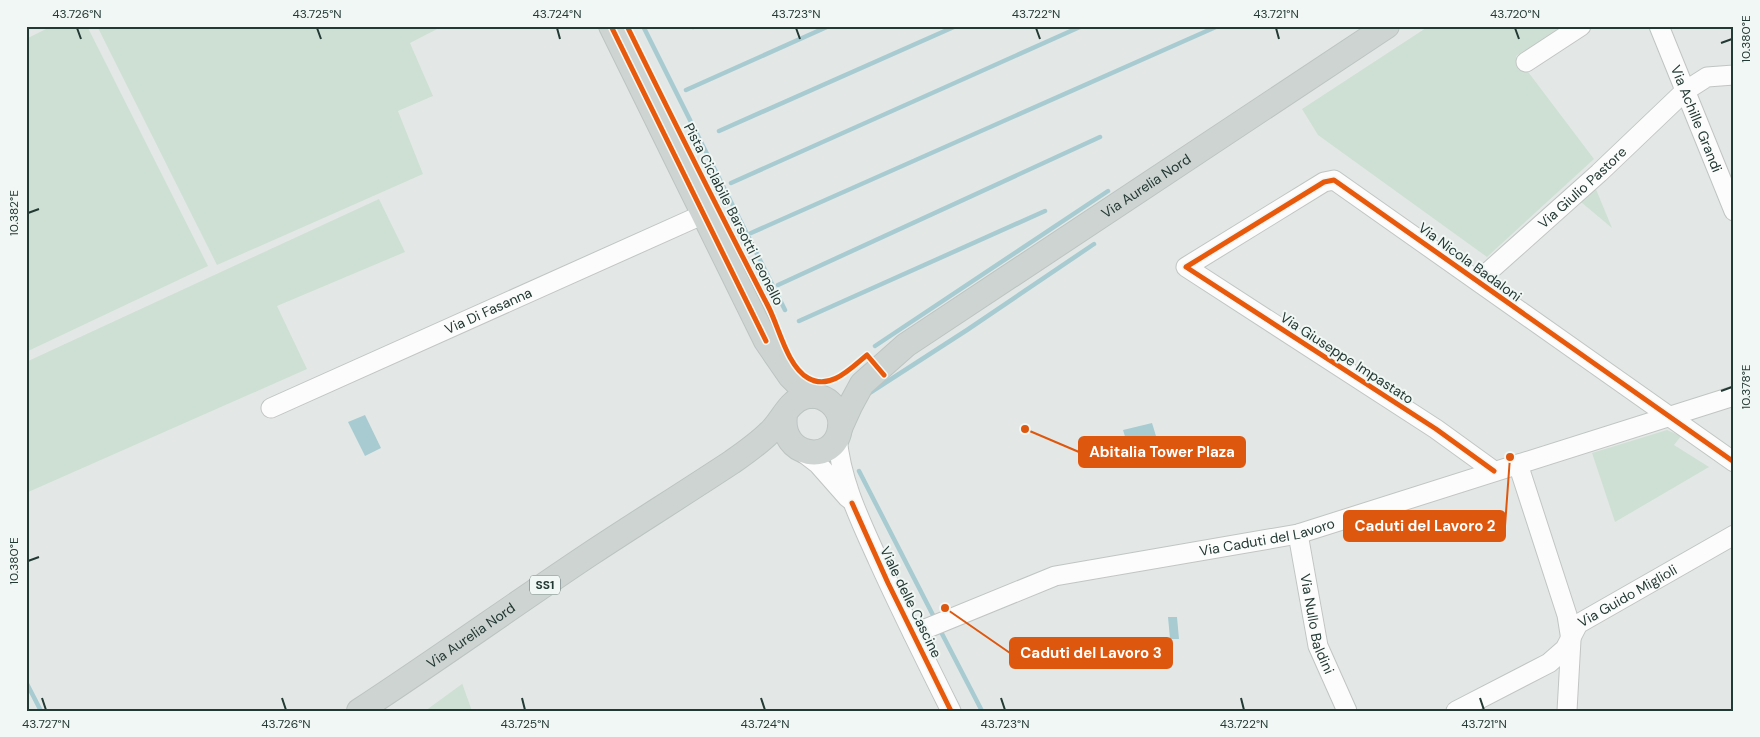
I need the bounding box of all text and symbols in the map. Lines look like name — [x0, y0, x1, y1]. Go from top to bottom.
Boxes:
text: 43.726°N — [52, 6, 102, 22]
text: 43.725°N — [292, 6, 342, 22]
text: 43.724°N — [533, 6, 581, 22]
text: 43.723°N — [772, 6, 820, 22]
text: 43.722°N — [1012, 6, 1060, 22]
text: 43.721°N — [1253, 6, 1299, 22]
text: 43.720°N — [1490, 6, 1540, 22]
text: 10.380°E — [1738, 15, 1754, 63]
street label: Via Achille Grandi — [1667, 62, 1726, 175]
street label: Pista Ciclabile Barsotti Leonello — [680, 120, 788, 308]
street label: Via Giulio Pastore — [1534, 143, 1630, 232]
street label: Via Aurelia Nord — [1098, 150, 1194, 222]
text: 10.382°E — [6, 190, 22, 236]
street label: Via Nicola Badaloni — [1415, 219, 1525, 305]
street label: Via Di Fasanna — [442, 283, 535, 338]
street label: Via Giuseppe Impastato — [1277, 308, 1417, 408]
text: 10.378°E — [1738, 364, 1754, 410]
callout: Abitalia Tower Plaza — [1079, 437, 1245, 467]
text: Abitalia Tower Plaza — [1089, 442, 1235, 462]
callout: Caduti del Lavoro 2 — [1344, 511, 1505, 541]
street label: Via Caduti del Lavoro — [1198, 514, 1337, 560]
text: Caduti del Lavoro 2 — [1354, 516, 1496, 536]
text: 10.380°E — [6, 537, 22, 585]
street label: Viale delle Cascine — [876, 543, 946, 661]
street label: Via Guido Miglioli — [1575, 560, 1680, 631]
street label: Via Nullo Baldini — [1296, 572, 1338, 677]
road number: SS1 — [530, 576, 560, 594]
street label: Via Aurelia Nord — [423, 599, 519, 672]
callout: Caduti del Lavoro 3 — [1010, 638, 1172, 668]
text: Caduti del Lavoro 3 — [1020, 643, 1162, 663]
text: 43.727°N — [22, 716, 70, 732]
text: 43.726°N — [261, 716, 311, 732]
text: 43.725°N — [500, 716, 550, 732]
text: 43.724°N — [741, 716, 789, 732]
text: 43.723°N — [981, 716, 1029, 732]
text: 43.722°N — [1220, 716, 1268, 732]
text: 43.721°N — [1461, 716, 1507, 732]

